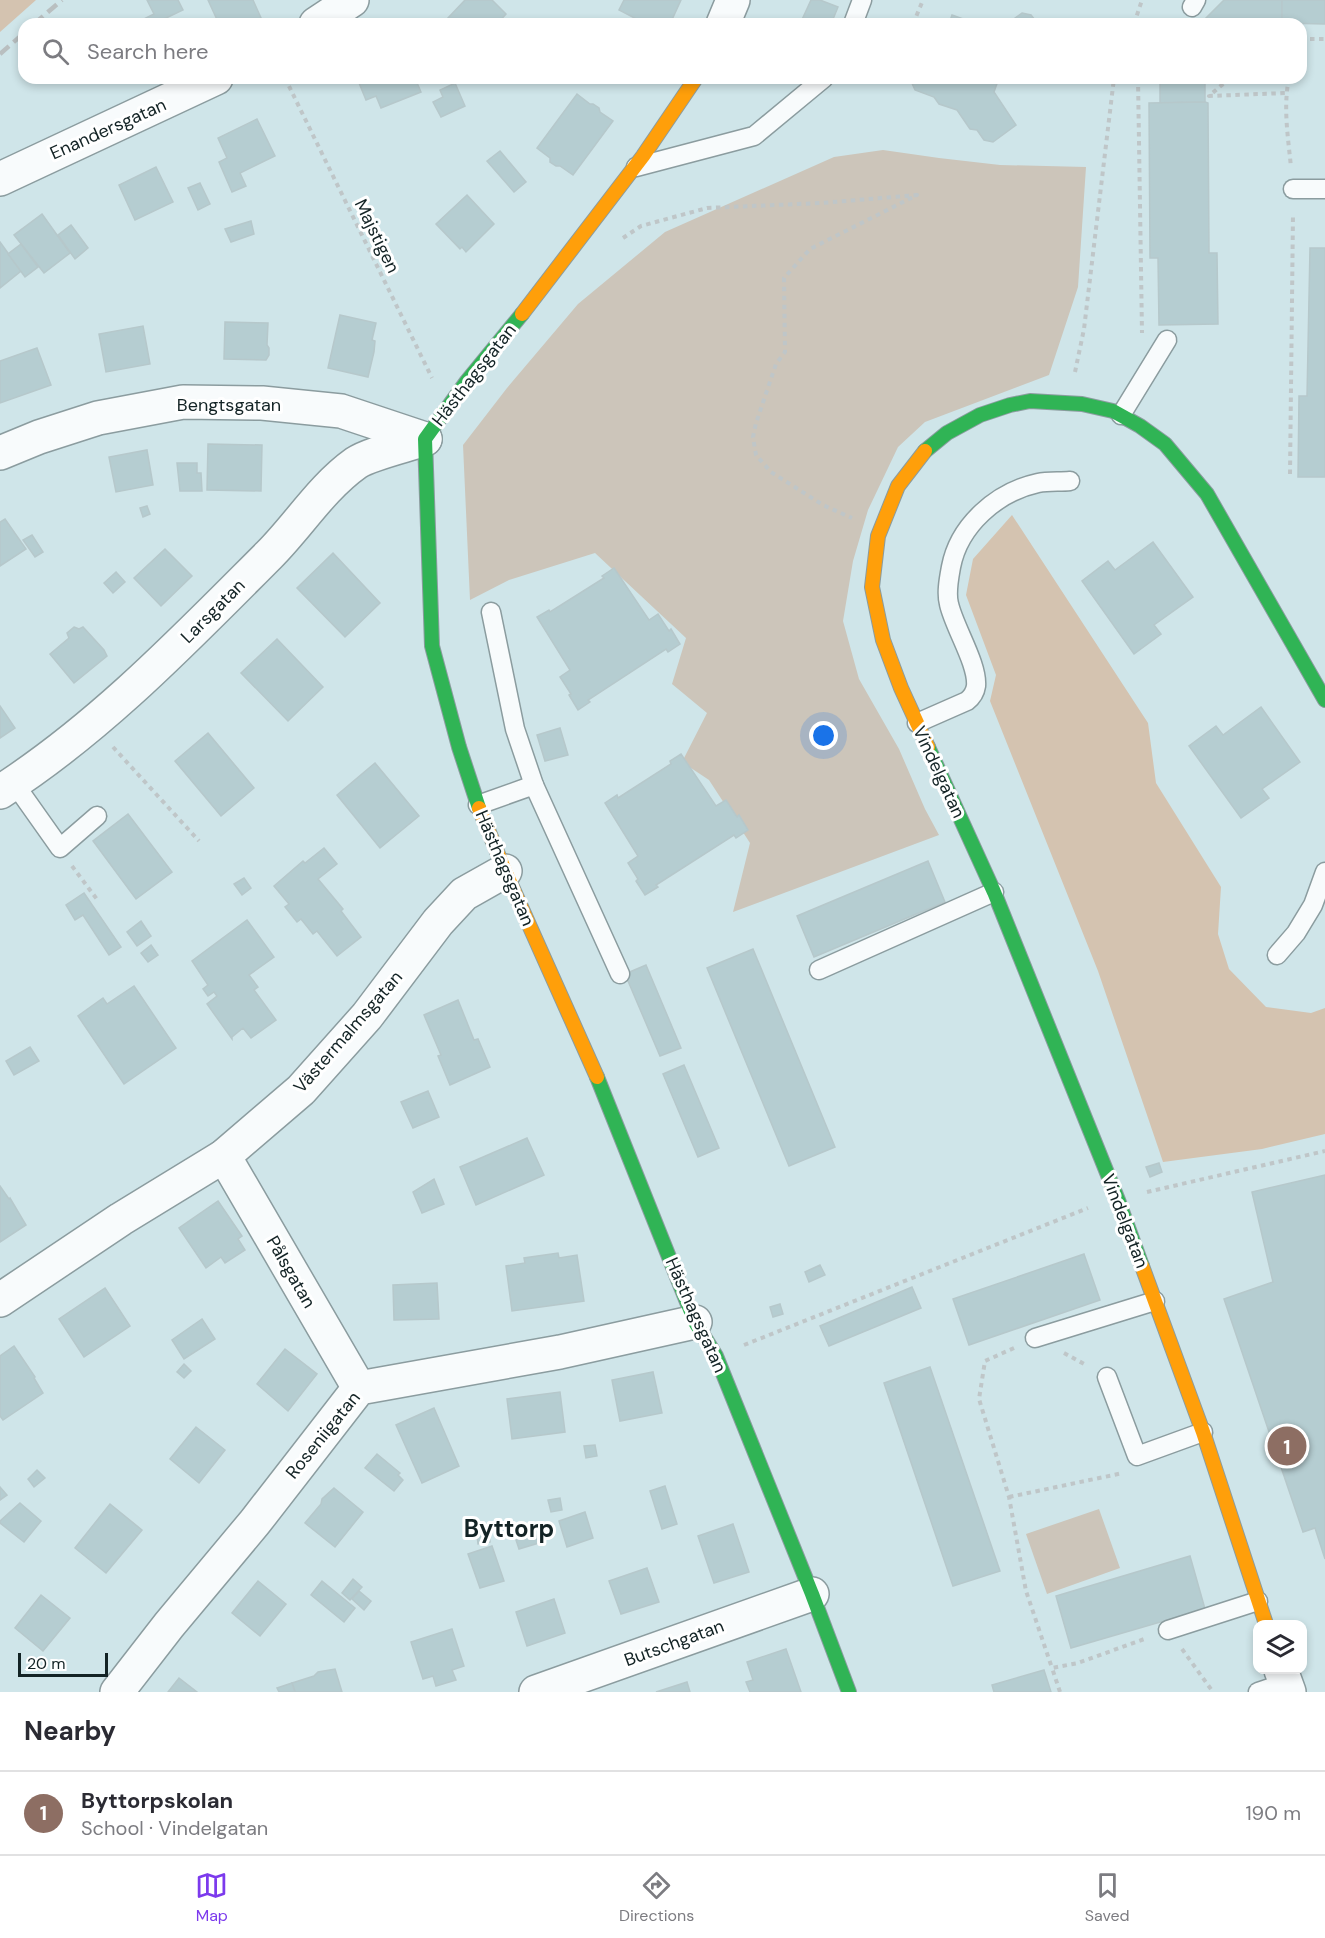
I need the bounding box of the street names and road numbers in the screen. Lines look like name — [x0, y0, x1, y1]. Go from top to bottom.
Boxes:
street label: Enandersgatan — [46, 93, 170, 165]
street label: Majstigen — [349, 195, 405, 277]
street label: Hästhagsgatan — [426, 319, 522, 431]
street label: Bengtsgatan — [177, 393, 281, 417]
street label: Larsgatan — [176, 574, 250, 648]
street label: Vindelgatan — [907, 722, 971, 822]
street label: Hästhagsgatan — [470, 806, 540, 930]
street label: Västermalmsgatan — [288, 966, 408, 1098]
street label: Vindelgatan — [1096, 1170, 1154, 1272]
street label: Pålsgatan — [261, 1232, 321, 1312]
street label: Hästhagsgatan — [660, 1254, 732, 1376]
street label: Roseniigatan — [280, 1386, 366, 1484]
street label: Butschgatan — [621, 1614, 727, 1672]

